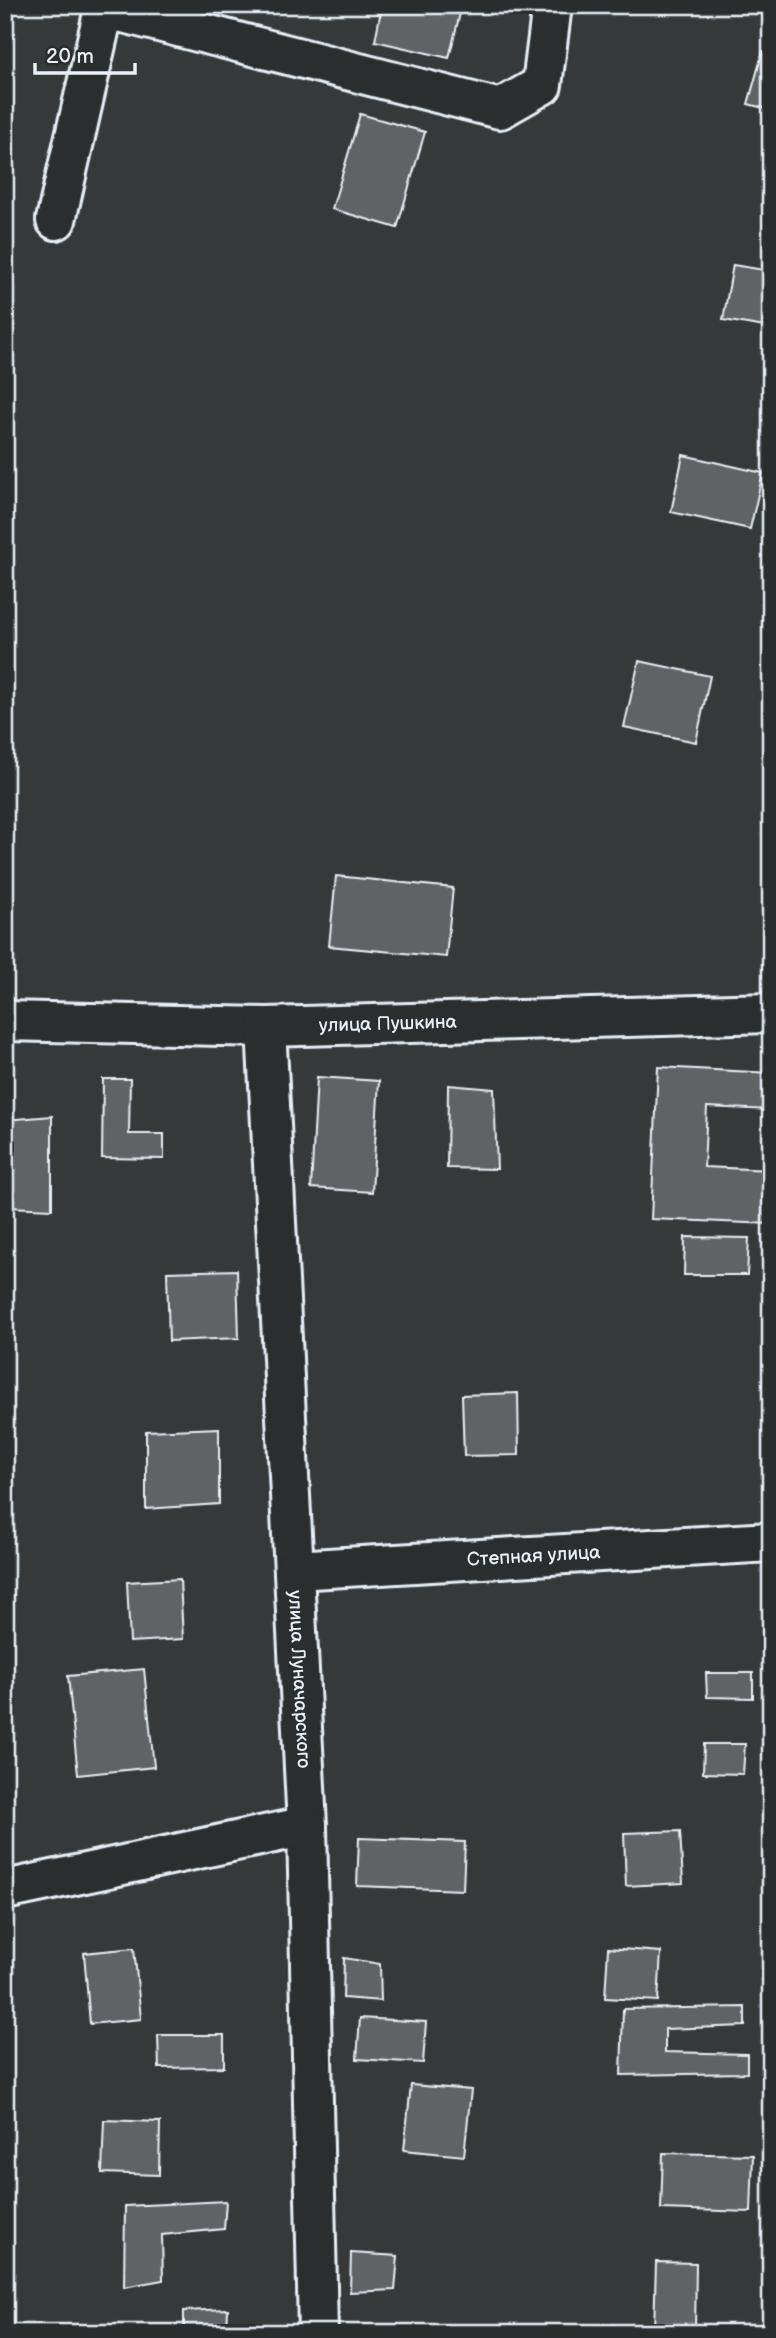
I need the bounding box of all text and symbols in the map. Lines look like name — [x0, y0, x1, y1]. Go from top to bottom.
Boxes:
scale bar — [35, 32, 135, 76]
text: 20 m — [46, 44, 94, 69]
street label: улица Пушкина — [319, 1010, 457, 1037]
street label: Степная улица — [466, 1541, 601, 1571]
street label: улица Луначарского — [283, 1589, 316, 1769]

